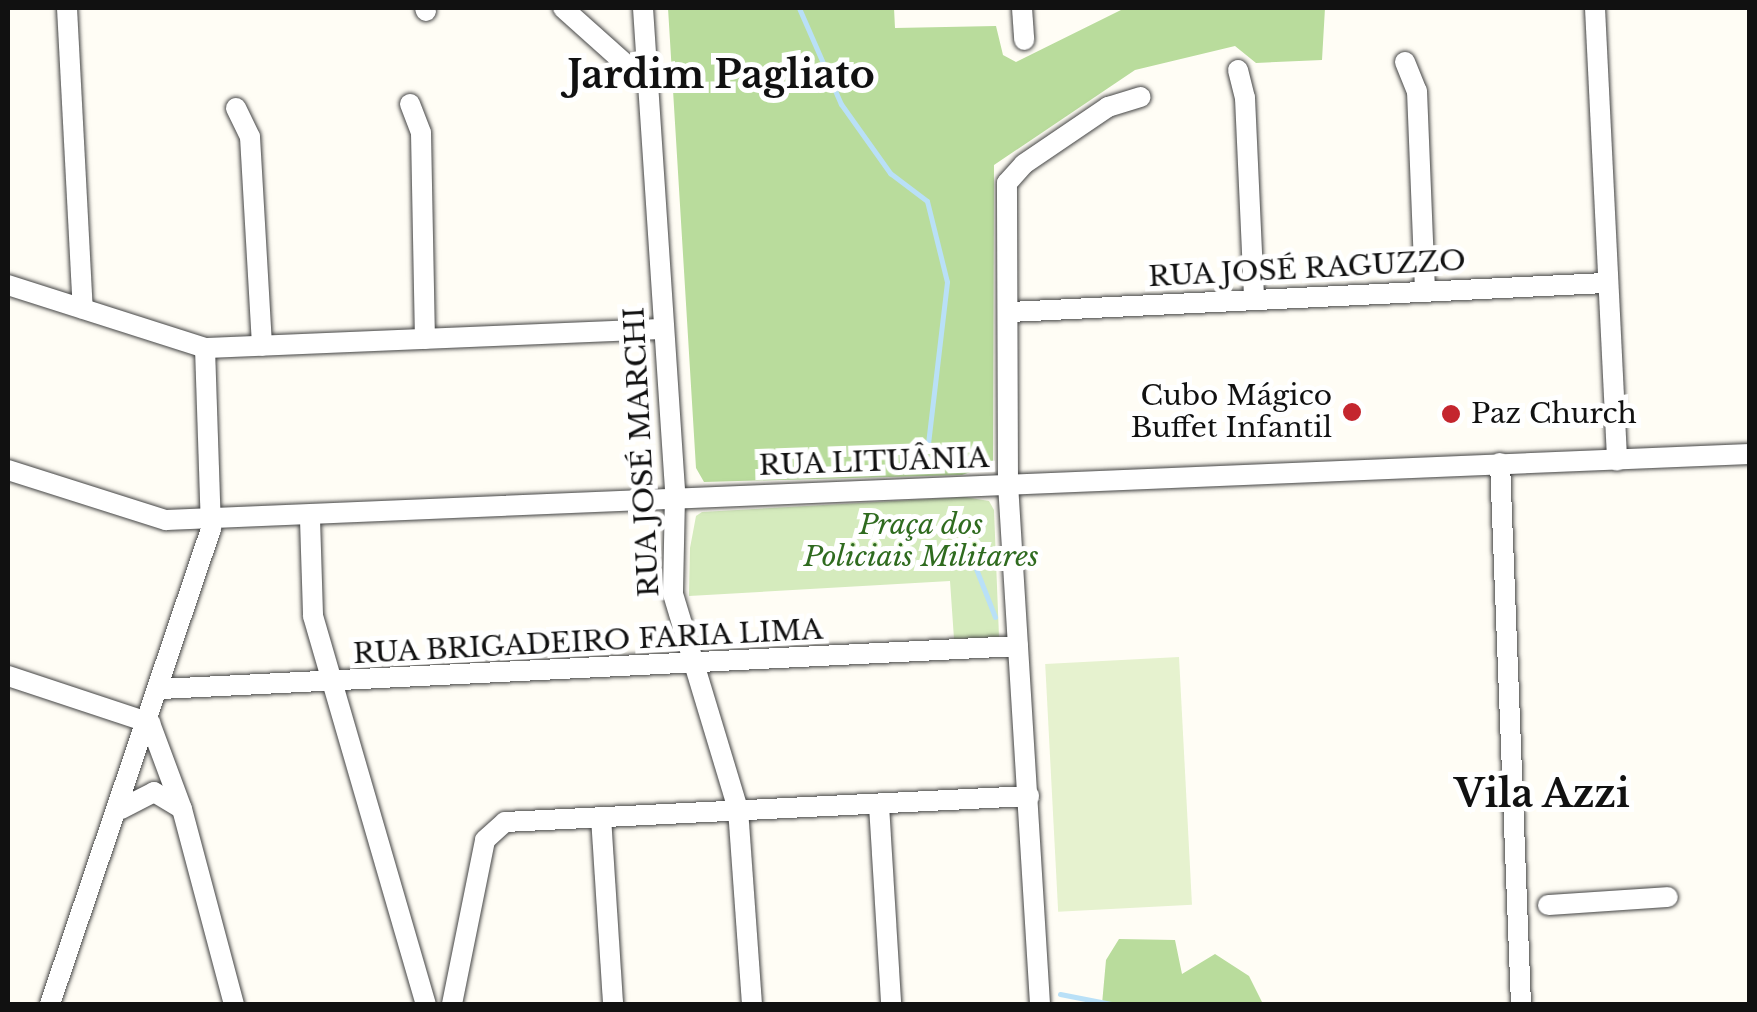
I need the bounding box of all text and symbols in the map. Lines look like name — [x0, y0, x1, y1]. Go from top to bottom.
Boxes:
district label: Jardim Pagliato — [567, 52, 875, 98]
street label: RUA JOSÉ RAGUZZO — [1147, 244, 1467, 294]
street label: RUA JOSÉ MARCHI — [618, 306, 666, 598]
place label: Cubo Mágico Buffet Infantil — [1131, 379, 1332, 445]
place label: Paz Church — [1471, 397, 1637, 431]
marker: Cubo Mágico Buffet Infantil — [1341, 401, 1363, 423]
marker: Paz Church — [1440, 403, 1462, 425]
street label: RUA LITUÂNIA — [758, 441, 990, 483]
park label: Praça dos Policiais Militares — [803, 508, 1039, 574]
street label: RUA BRIGADEIRO FARIA LIMA — [351, 613, 825, 671]
district label: Vila Azzi — [1454, 771, 1630, 817]

